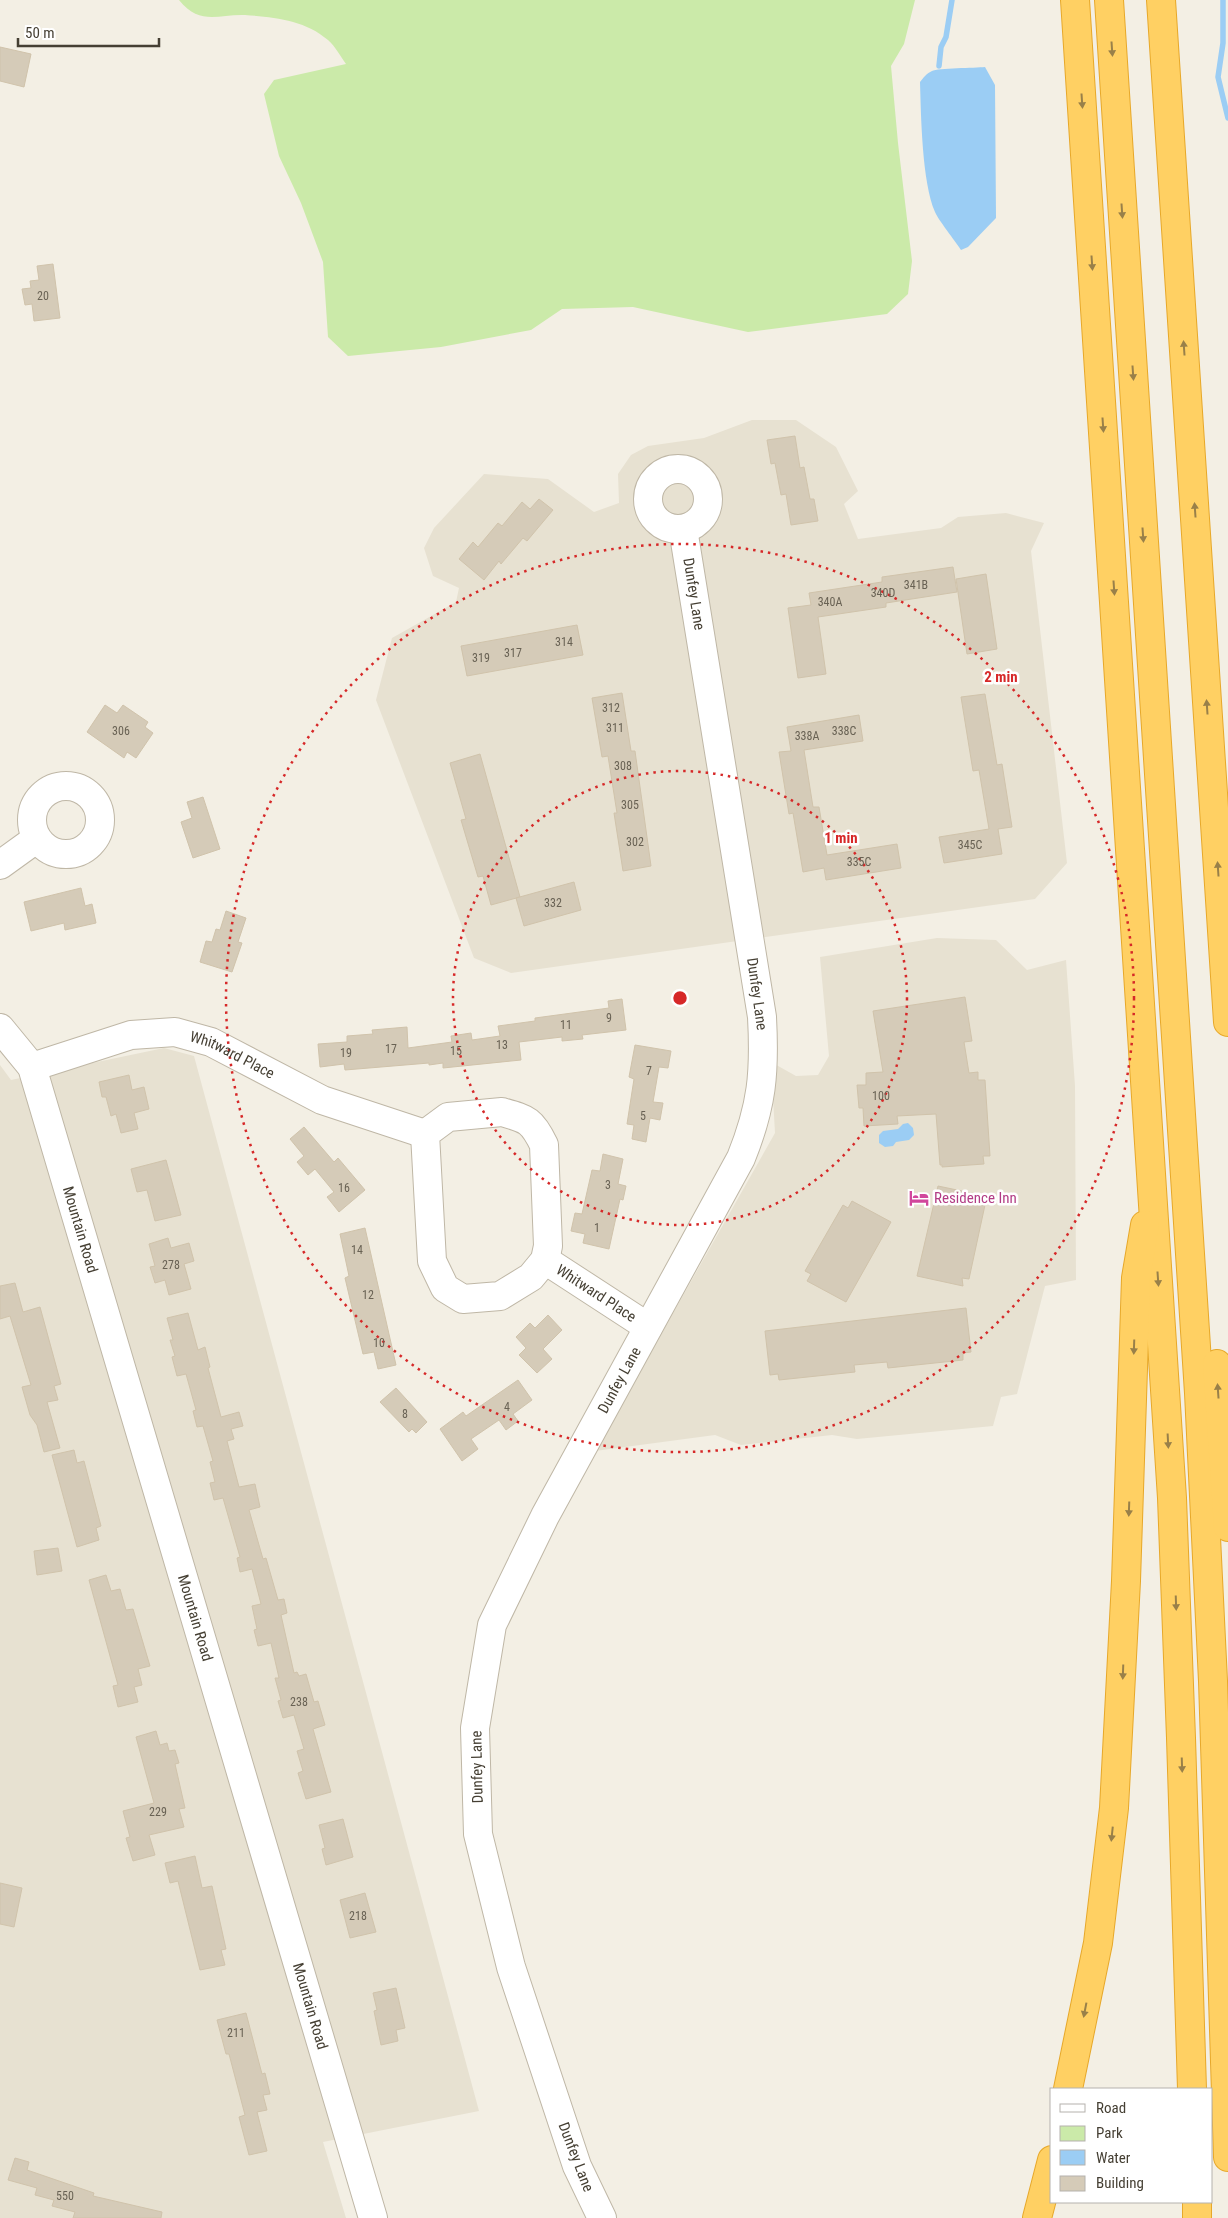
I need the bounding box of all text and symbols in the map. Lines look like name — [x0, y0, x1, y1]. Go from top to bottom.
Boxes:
scale bar — [18, 15, 159, 47]
text: 50 m — [25, 24, 55, 42]
one-way arrow — [1108, 41, 1116, 57]
one-way arrow — [1078, 93, 1086, 109]
one-way arrow — [1119, 203, 1127, 219]
one-way arrow — [1089, 255, 1097, 271]
house number: 20 — [37, 289, 49, 303]
one-way arrow — [1180, 339, 1188, 355]
one-way arrow — [1129, 365, 1137, 381]
one-way arrow — [1099, 418, 1107, 434]
one-way arrow — [1190, 502, 1198, 518]
one-way arrow — [1140, 527, 1148, 543]
street label: Dunfey Lane — [679, 557, 709, 631]
house number: 341B — [904, 578, 928, 592]
one-way arrow — [1110, 580, 1118, 596]
house number: 340D — [871, 586, 895, 600]
house number: 340A — [818, 595, 842, 609]
house number: 314 — [555, 635, 573, 649]
house number: 317 — [504, 646, 522, 660]
house number: 319 — [472, 651, 490, 665]
text: 2 min — [984, 668, 1018, 686]
one-way arrow — [1203, 699, 1211, 715]
house number: 312 — [602, 701, 620, 715]
house number: 311 — [606, 721, 624, 735]
house number: 306 — [112, 724, 130, 738]
house number: 338C — [832, 724, 856, 738]
house number: 338A — [795, 729, 819, 743]
house number: 308 — [614, 759, 632, 773]
house number: 305 — [621, 798, 639, 812]
text: 1 min — [824, 829, 858, 847]
house number: 302 — [626, 835, 644, 849]
house number: 345C — [958, 838, 982, 852]
house number: 335C — [847, 855, 871, 869]
one-way arrow — [1214, 861, 1222, 877]
house number: 332 — [544, 896, 562, 910]
street label: Dunfey Lane — [743, 957, 771, 1031]
centre of rings — [671, 989, 689, 1007]
house number: 9 — [606, 1011, 612, 1025]
house number: 11 — [560, 1018, 572, 1032]
street label: Whitward Place — [188, 1028, 278, 1083]
house number: 13 — [496, 1038, 508, 1052]
house number: 17 — [385, 1042, 397, 1056]
house number: 15 — [450, 1044, 462, 1058]
house number: 19 — [340, 1046, 352, 1060]
house number: 7 — [646, 1064, 652, 1078]
house number: 100 — [872, 1089, 890, 1103]
house number: 5 — [640, 1109, 646, 1123]
house number: 3 — [605, 1178, 611, 1192]
house number: 16 — [338, 1181, 350, 1195]
street label: Mountain Road — [59, 1184, 101, 1275]
hotel icon: Residence Inn — [908, 1187, 930, 1209]
place label: Residence Inn — [934, 1189, 1017, 1207]
house number: 1 — [594, 1221, 600, 1235]
house number: 14 — [351, 1243, 363, 1257]
house number: 278 — [162, 1258, 180, 1272]
street label: Whitward Place — [553, 1261, 640, 1326]
one-way arrow — [1155, 1271, 1163, 1287]
house number: 12 — [362, 1288, 374, 1302]
house number: 10 — [373, 1336, 385, 1350]
one-way arrow — [1130, 1339, 1138, 1355]
street label: Dunfey Lane — [594, 1344, 645, 1416]
one-way arrow — [1214, 1382, 1222, 1398]
house number: 4 — [504, 1400, 510, 1414]
house number: 8 — [402, 1407, 408, 1421]
one-way arrow — [1165, 1433, 1173, 1449]
one-way arrow — [1124, 1502, 1132, 1518]
street label: Mountain Road — [174, 1572, 217, 1663]
one-way arrow — [1173, 1595, 1181, 1611]
one-way arrow — [1118, 1664, 1126, 1680]
house number: 238 — [290, 1695, 308, 1709]
street label: Dunfey Lane — [467, 1730, 487, 1804]
one-way arrow — [1178, 1758, 1186, 1774]
house number: 229 — [149, 1805, 167, 1819]
one-way arrow — [1108, 1826, 1116, 1842]
house number: 218 — [349, 1909, 367, 1923]
street label: Mountain Road — [289, 1961, 332, 2052]
one-way arrow — [1081, 2002, 1089, 2017]
house number: 211 — [227, 2026, 245, 2040]
legend — [1050, 2088, 1213, 2203]
text: Road — [1096, 2099, 1126, 2117]
street label: Dunfey Lane — [555, 2120, 597, 2194]
text: Park — [1096, 2124, 1123, 2142]
text: Water — [1096, 2149, 1131, 2167]
text: Building — [1096, 2174, 1144, 2192]
house number: 550 — [56, 2189, 74, 2203]

